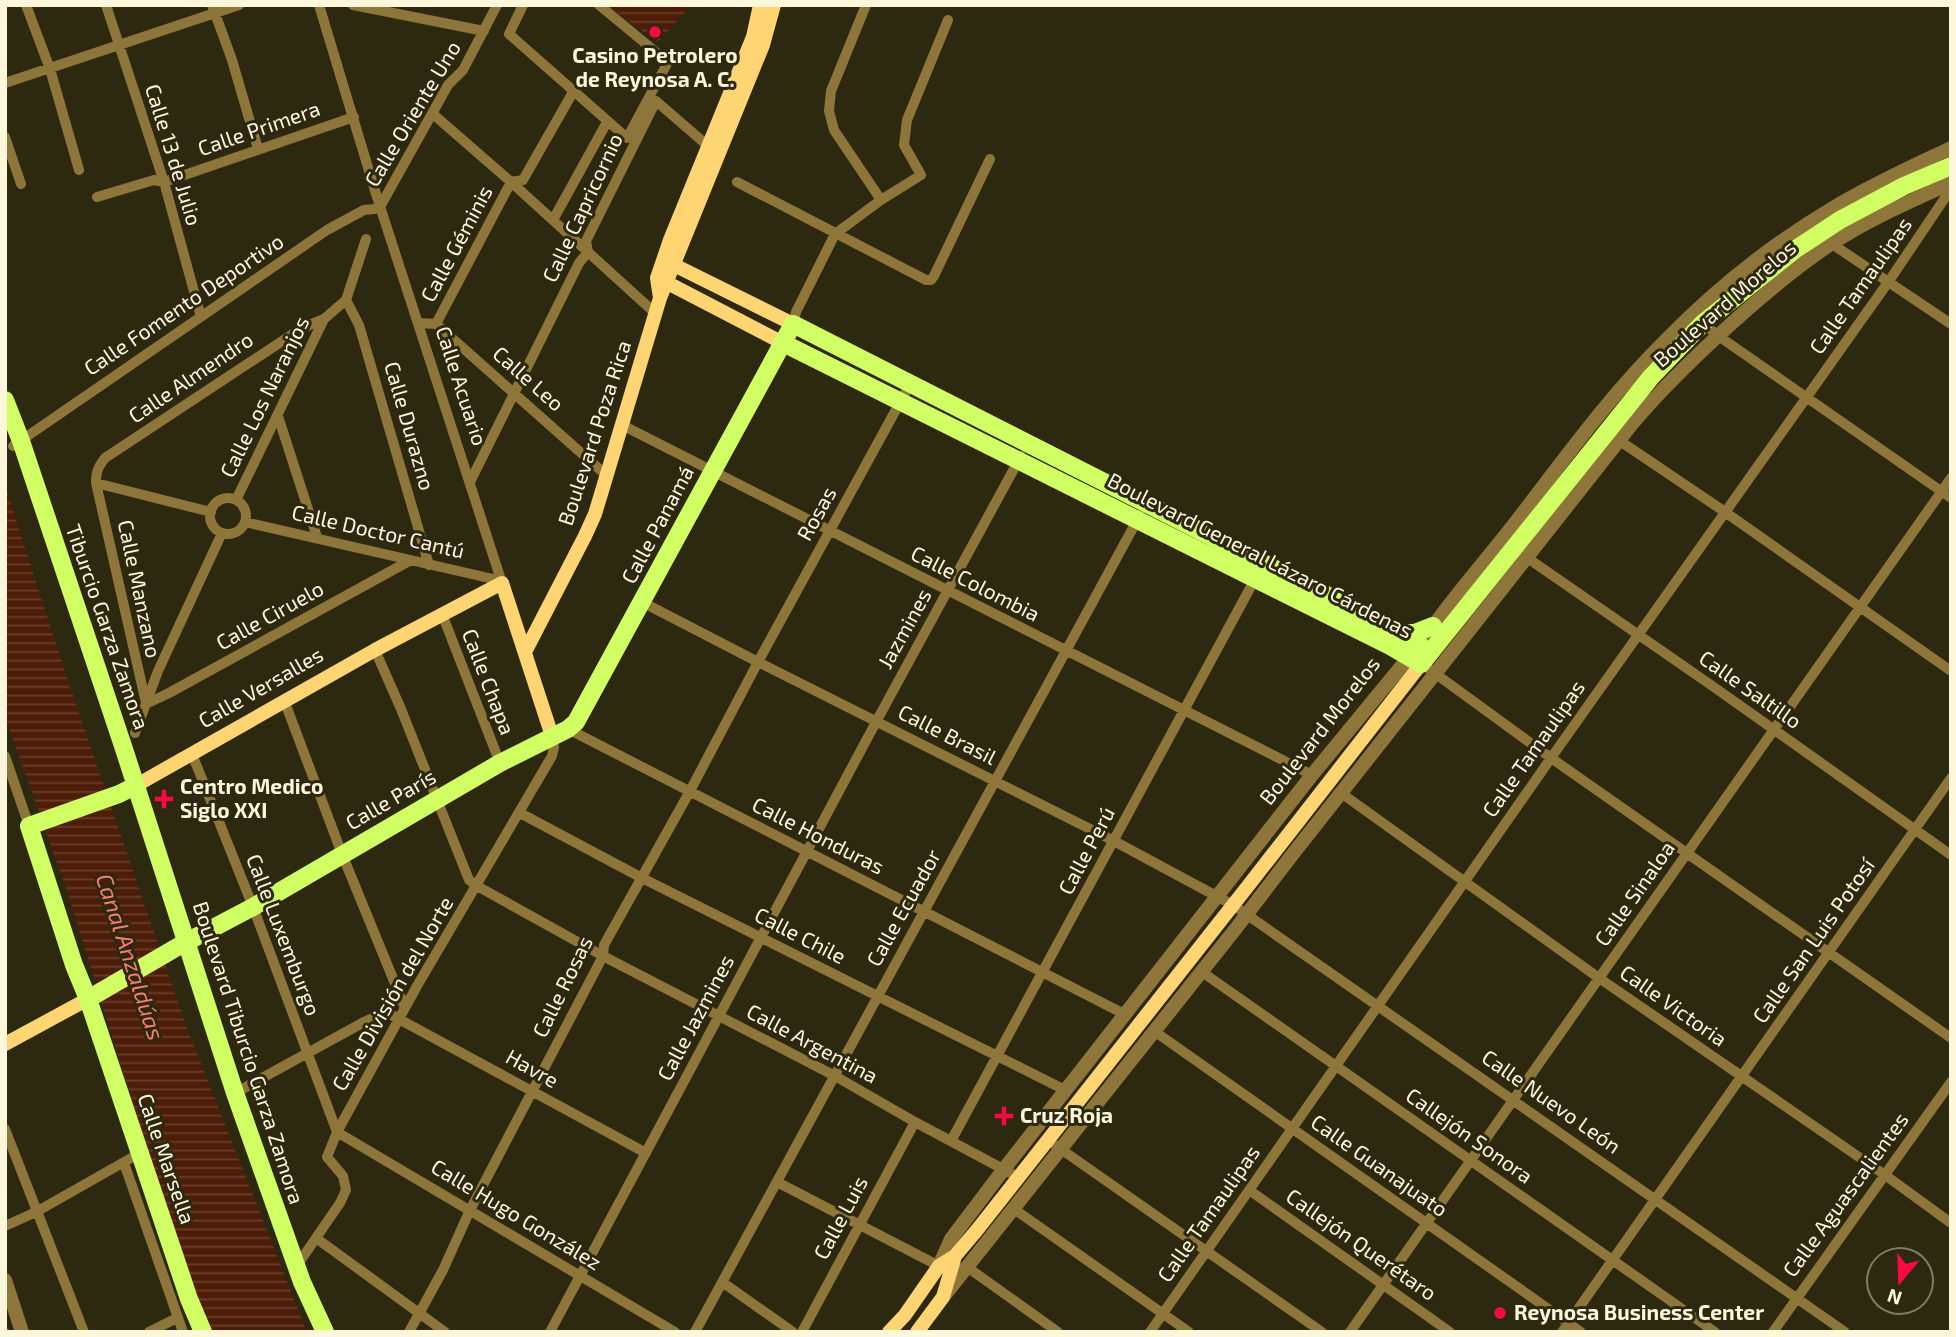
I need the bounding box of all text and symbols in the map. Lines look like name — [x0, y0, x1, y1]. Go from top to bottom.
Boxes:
marker: Casino Petrolero de Reynosa A. C. — [647, 24, 663, 40]
street label: Calle Oriente Uno — [358, 36, 465, 190]
place label: Casino Petrolero de Reynosa A. C. — [572, 42, 738, 92]
street label: Calle 13 de Julio — [141, 81, 208, 228]
street label: Calle Primera — [194, 95, 323, 160]
street label: Calle Capricornio — [536, 129, 627, 286]
street label: Calle Géminis — [415, 181, 497, 306]
street label: Calle Tamaulipas — [1803, 212, 1916, 358]
street label: Calle Fomento Deportivo — [79, 228, 288, 380]
street label: Boulevard Morelos — [1648, 234, 1800, 371]
street label: Calle Los Naranjos — [214, 312, 314, 481]
street label: Calle Acuario — [431, 323, 493, 448]
street label: Calle Almendro — [123, 326, 257, 428]
street label: Boulevard Poza Rica — [552, 337, 635, 528]
street label: Calle Leo — [488, 340, 570, 415]
street label: Calle Durazno — [380, 358, 441, 493]
street label: Calle Panamá — [615, 461, 698, 587]
street label: Boulevard General Lázaro Cárdenas — [1104, 467, 1417, 643]
street label: Rosas — [791, 482, 841, 545]
street label: Calle Doctor Cantú — [290, 499, 467, 563]
street label: Calle Manzano — [114, 517, 167, 660]
street label: Tiburcio Garza Zamora — [62, 521, 155, 732]
street label: Calle Colombia — [907, 539, 1044, 626]
street label: Calle Ciruelo — [211, 575, 327, 654]
street label: Jazmines — [872, 584, 936, 672]
street label: Calle Chapa — [458, 625, 521, 738]
street label: Calle Versalles — [193, 641, 327, 732]
street label: Calle Saltillo — [1695, 644, 1807, 733]
street label: Boulevard Morelos — [1253, 651, 1384, 809]
street label: Calle Tamaulipas — [1476, 675, 1589, 821]
street label: Calle Brasil — [894, 698, 1002, 769]
street label: Calle París — [341, 763, 440, 835]
place label: Centro Medico Siglo XXI — [180, 773, 323, 822]
marker: Centro Medico Siglo XXI — [154, 789, 174, 809]
street label: Calle Honduras — [749, 791, 889, 879]
street label: Calle Perú — [1052, 802, 1119, 898]
street label: Calle Sinaloa — [1588, 836, 1679, 950]
street label: Calle Ecuador — [860, 844, 945, 970]
street label: Calle Luxemburgo — [242, 850, 327, 1019]
street label: Calle San Luis Potosí — [1746, 852, 1880, 1027]
water label: Canal Anzaldúas — [91, 870, 171, 1043]
street label: Calle División del Norte — [326, 892, 458, 1095]
street label: Boulevard Tiburcio Garza Zamora — [189, 898, 310, 1207]
street label: Calle Chile — [751, 901, 850, 968]
street label: Calle Rosas — [526, 932, 597, 1041]
street label: Calle Jazmines — [651, 950, 738, 1084]
street label: Calle Victoria — [1616, 959, 1732, 1051]
street label: Calle Argentina — [743, 998, 883, 1088]
street label: Havre — [502, 1043, 563, 1092]
street label: Calle Nuevo León — [1478, 1044, 1626, 1158]
street label: Callejón Sonora — [1401, 1082, 1538, 1189]
street label: Calle Marsella — [133, 1090, 201, 1227]
place label: Cruz Roja — [1020, 1102, 1113, 1127]
marker: Cruz Roja — [994, 1106, 1014, 1126]
street label: Calle Aguascalientes — [1777, 1107, 1913, 1281]
street label: Calle Guanajuato — [1306, 1108, 1453, 1222]
street label: Calle Tamaulipas — [1151, 1140, 1264, 1286]
street label: Calle Hugo González — [427, 1153, 606, 1274]
street label: Calle Luis — [807, 1171, 872, 1263]
street label: Callejón Querétaro — [1281, 1183, 1442, 1306]
north arrow — [1865, 1246, 1935, 1316]
text: N — [1884, 1284, 1905, 1311]
place label: Reynosa Business Center — [1514, 1299, 1764, 1325]
marker: Reynosa Business Center — [1492, 1305, 1508, 1321]

